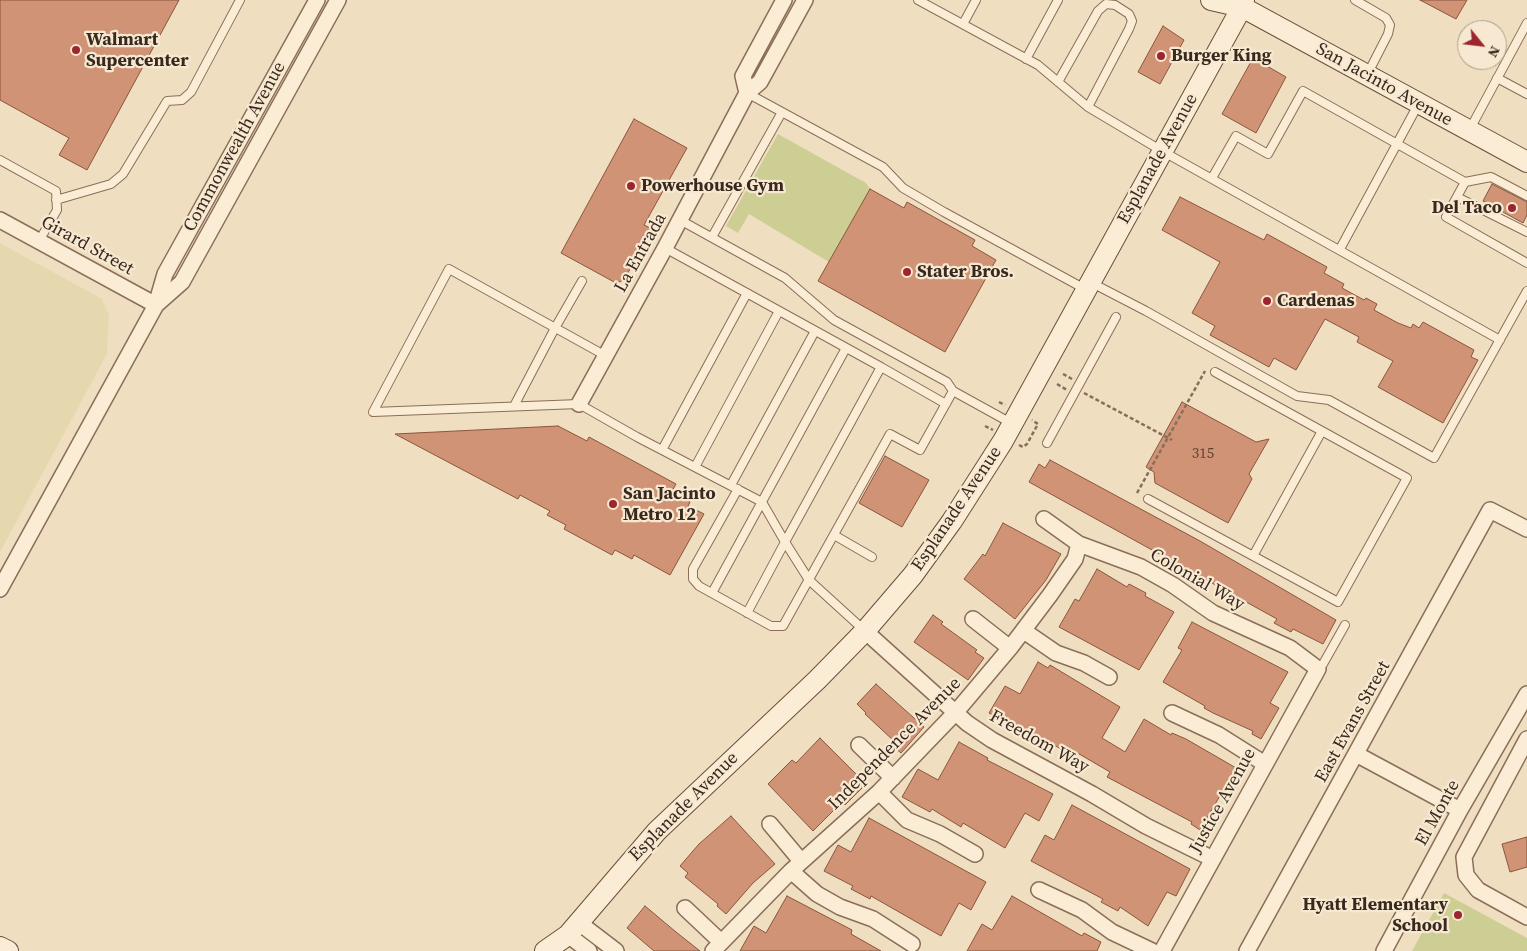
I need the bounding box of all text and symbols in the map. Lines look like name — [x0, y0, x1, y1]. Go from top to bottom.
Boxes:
north arrow — [1457, 20, 1507, 70]
place label: Walmart Supercenter — [86, 29, 189, 72]
street label: San Jacinto Avenue — [1312, 39, 1456, 131]
text: N — [1483, 42, 1505, 61]
marker: Walmart Supercenter — [70, 44, 82, 56]
place label: Burger King — [1171, 45, 1272, 67]
marker: Burger King — [1155, 50, 1167, 62]
street label: Commonwealth Avenue — [179, 58, 291, 236]
street label: Esplanade Avenue — [1113, 90, 1203, 228]
place label: Powerhouse Gym — [641, 175, 784, 197]
marker: Powerhouse Gym — [625, 180, 637, 192]
place label: Del Taco — [1431, 197, 1502, 219]
marker: Del Taco — [1506, 202, 1518, 214]
street label: La Entrada — [610, 210, 672, 296]
street label: Girard Street — [37, 212, 137, 280]
place label: Stater Bros. — [917, 261, 1014, 283]
marker: Stater Bros. — [901, 266, 913, 278]
place label: Cardenas — [1277, 290, 1355, 312]
marker: Cardenas — [1261, 295, 1273, 307]
street label: Esplanade Avenue — [907, 443, 1007, 575]
house number: 315 — [1192, 445, 1214, 463]
place label: San Jacinto Metro 12 — [623, 483, 716, 526]
marker: San Jacinto Metro 12 — [607, 498, 619, 510]
street label: Colonial Way — [1146, 544, 1248, 616]
street label: East Evans Street — [1311, 657, 1395, 787]
street label: Independence Avenue — [824, 673, 966, 815]
street label: Freedom Way — [985, 706, 1093, 778]
street label: Justice Avenue — [1185, 745, 1261, 857]
street label: Esplanade Avenue — [625, 748, 743, 866]
street label: El Monte — [1411, 776, 1465, 850]
place label: Hyatt Elementary School — [1303, 894, 1448, 936]
marker: Hyatt Elementary School — [1452, 909, 1464, 921]

